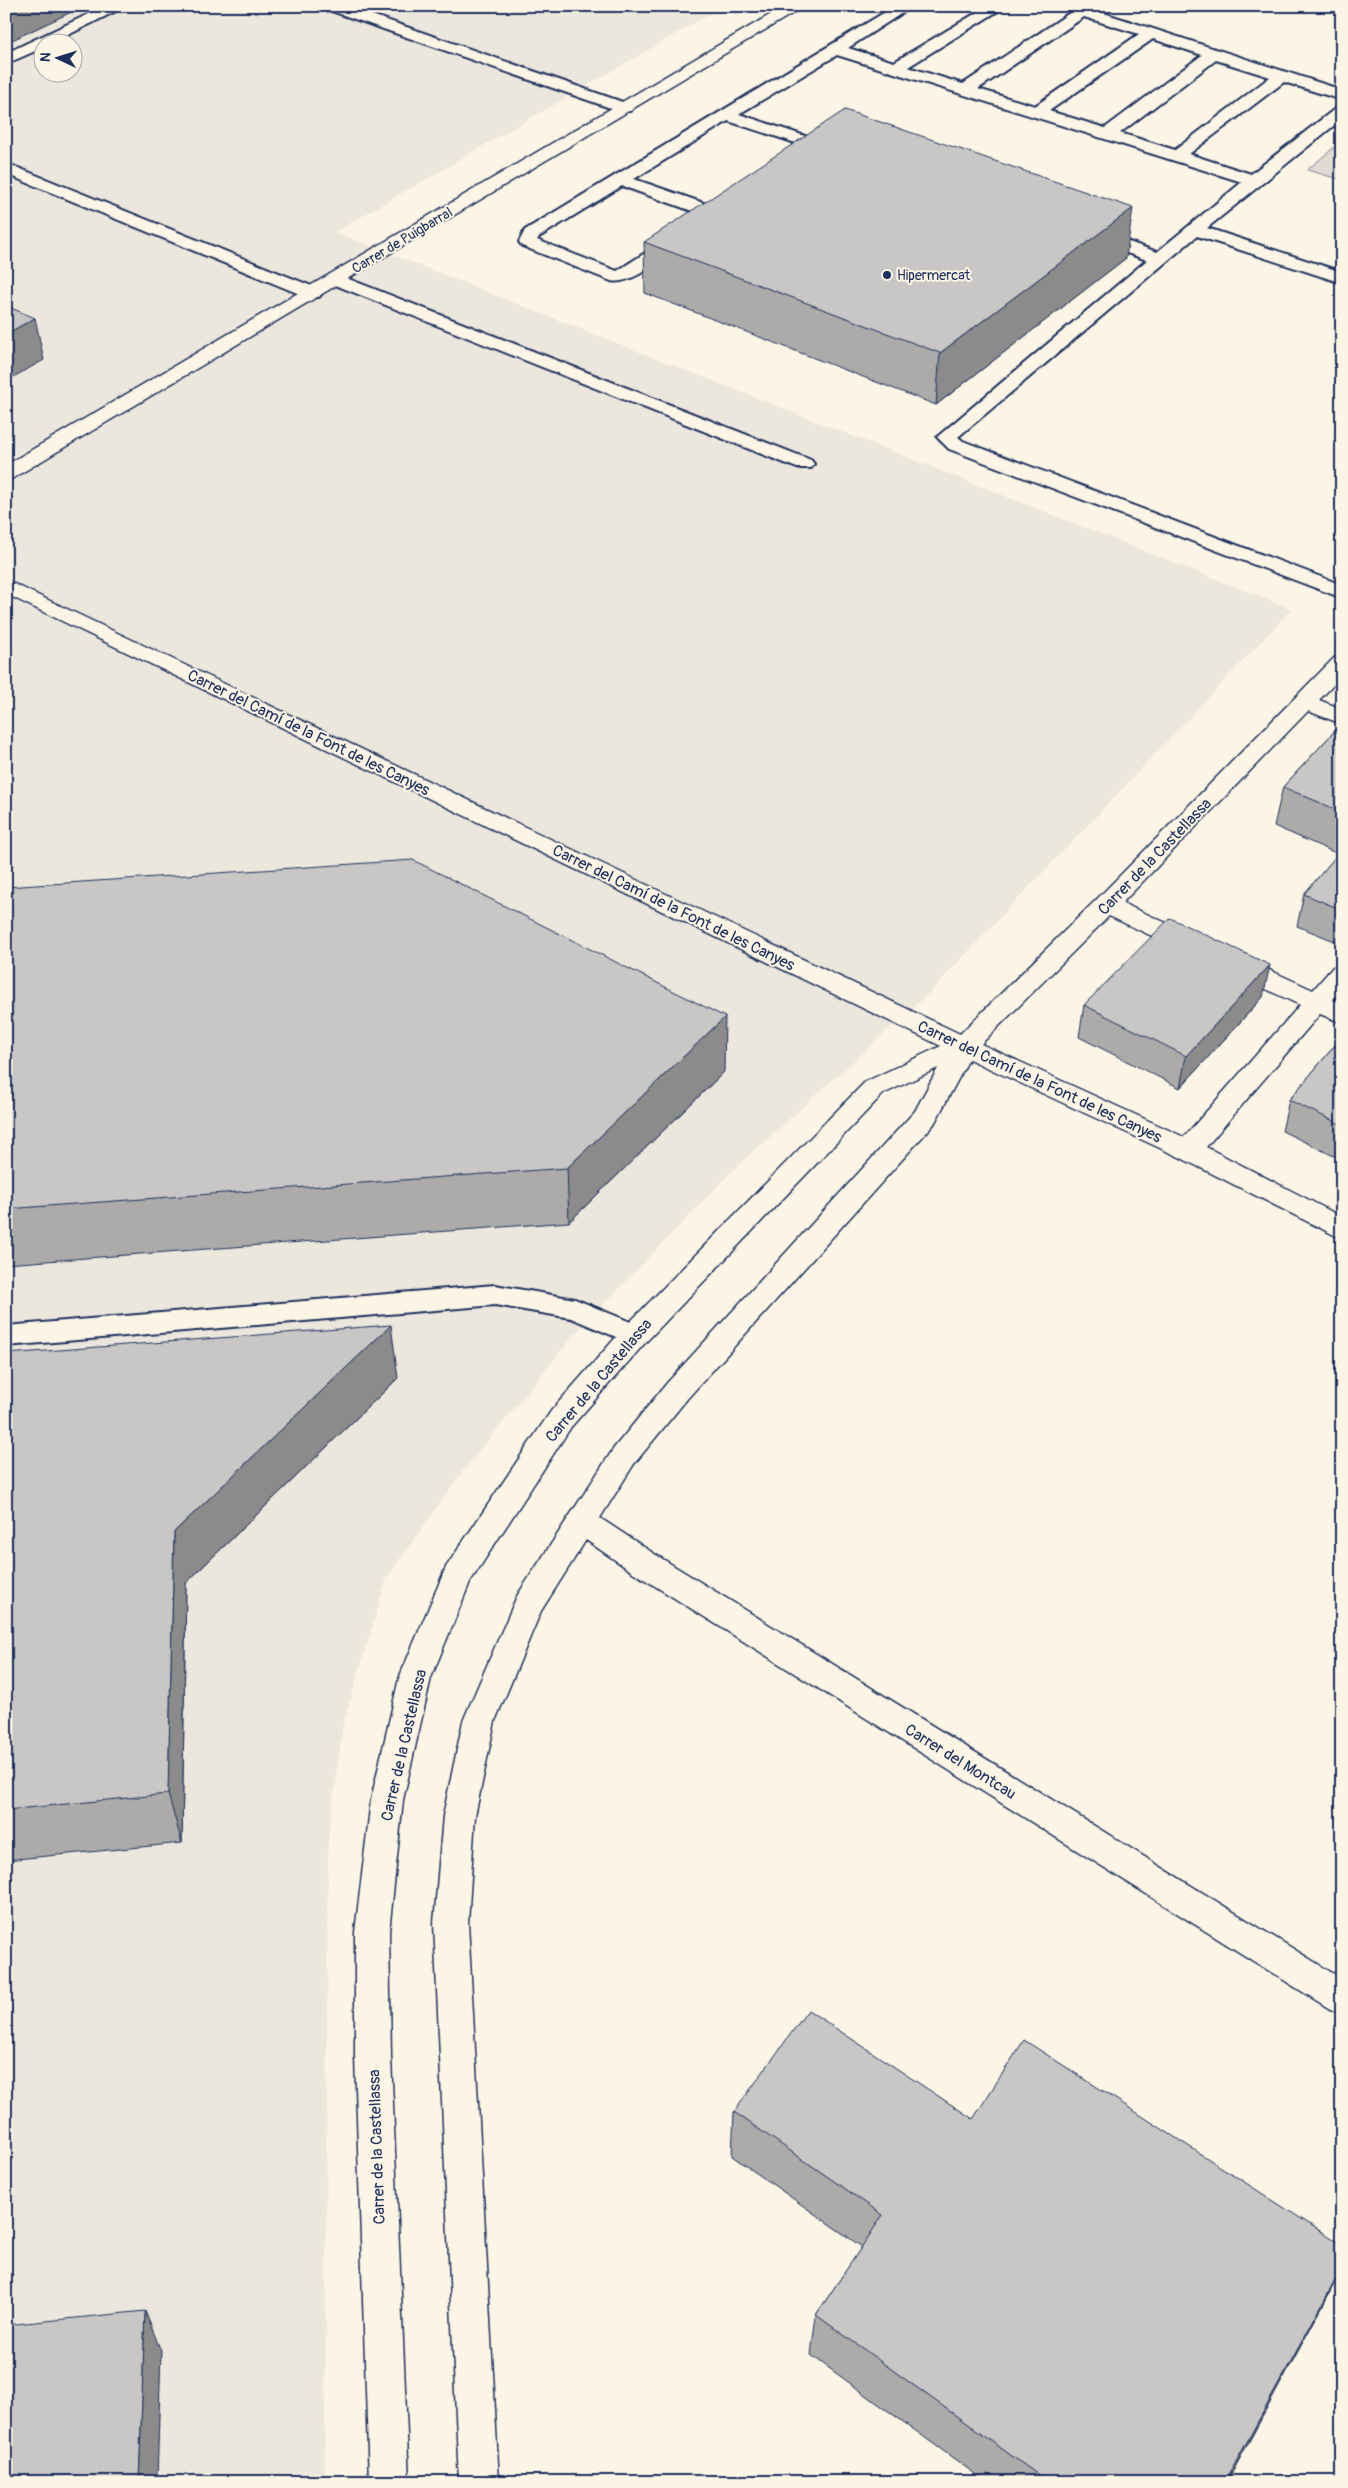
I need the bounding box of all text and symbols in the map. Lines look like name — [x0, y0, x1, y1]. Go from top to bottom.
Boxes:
north arrow — [32, 32, 82, 82]
text: N — [37, 52, 54, 62]
street label: Carrer de Puigbarral — [349, 204, 456, 277]
place label: Hipermercat — [897, 267, 970, 284]
marker: Hipermercat — [881, 269, 893, 281]
street label: Carrer del Camí de la Font de les Canyes — [184, 665, 433, 800]
street label: Carrer de la Castellassa — [1094, 794, 1216, 919]
street label: Carrer del Camí de la Font de les Canyes — [549, 840, 798, 975]
street label: Carrer del Camí de la Font de les Canyes — [914, 1016, 1165, 1147]
street label: Carrer de la Castellassa — [541, 1315, 656, 1447]
street label: Carrer de la Castellassa — [377, 1667, 431, 1823]
street label: Carrer del Montcau — [901, 1720, 1020, 1804]
street label: Carrer de la Castellassa — [364, 2069, 390, 2225]

